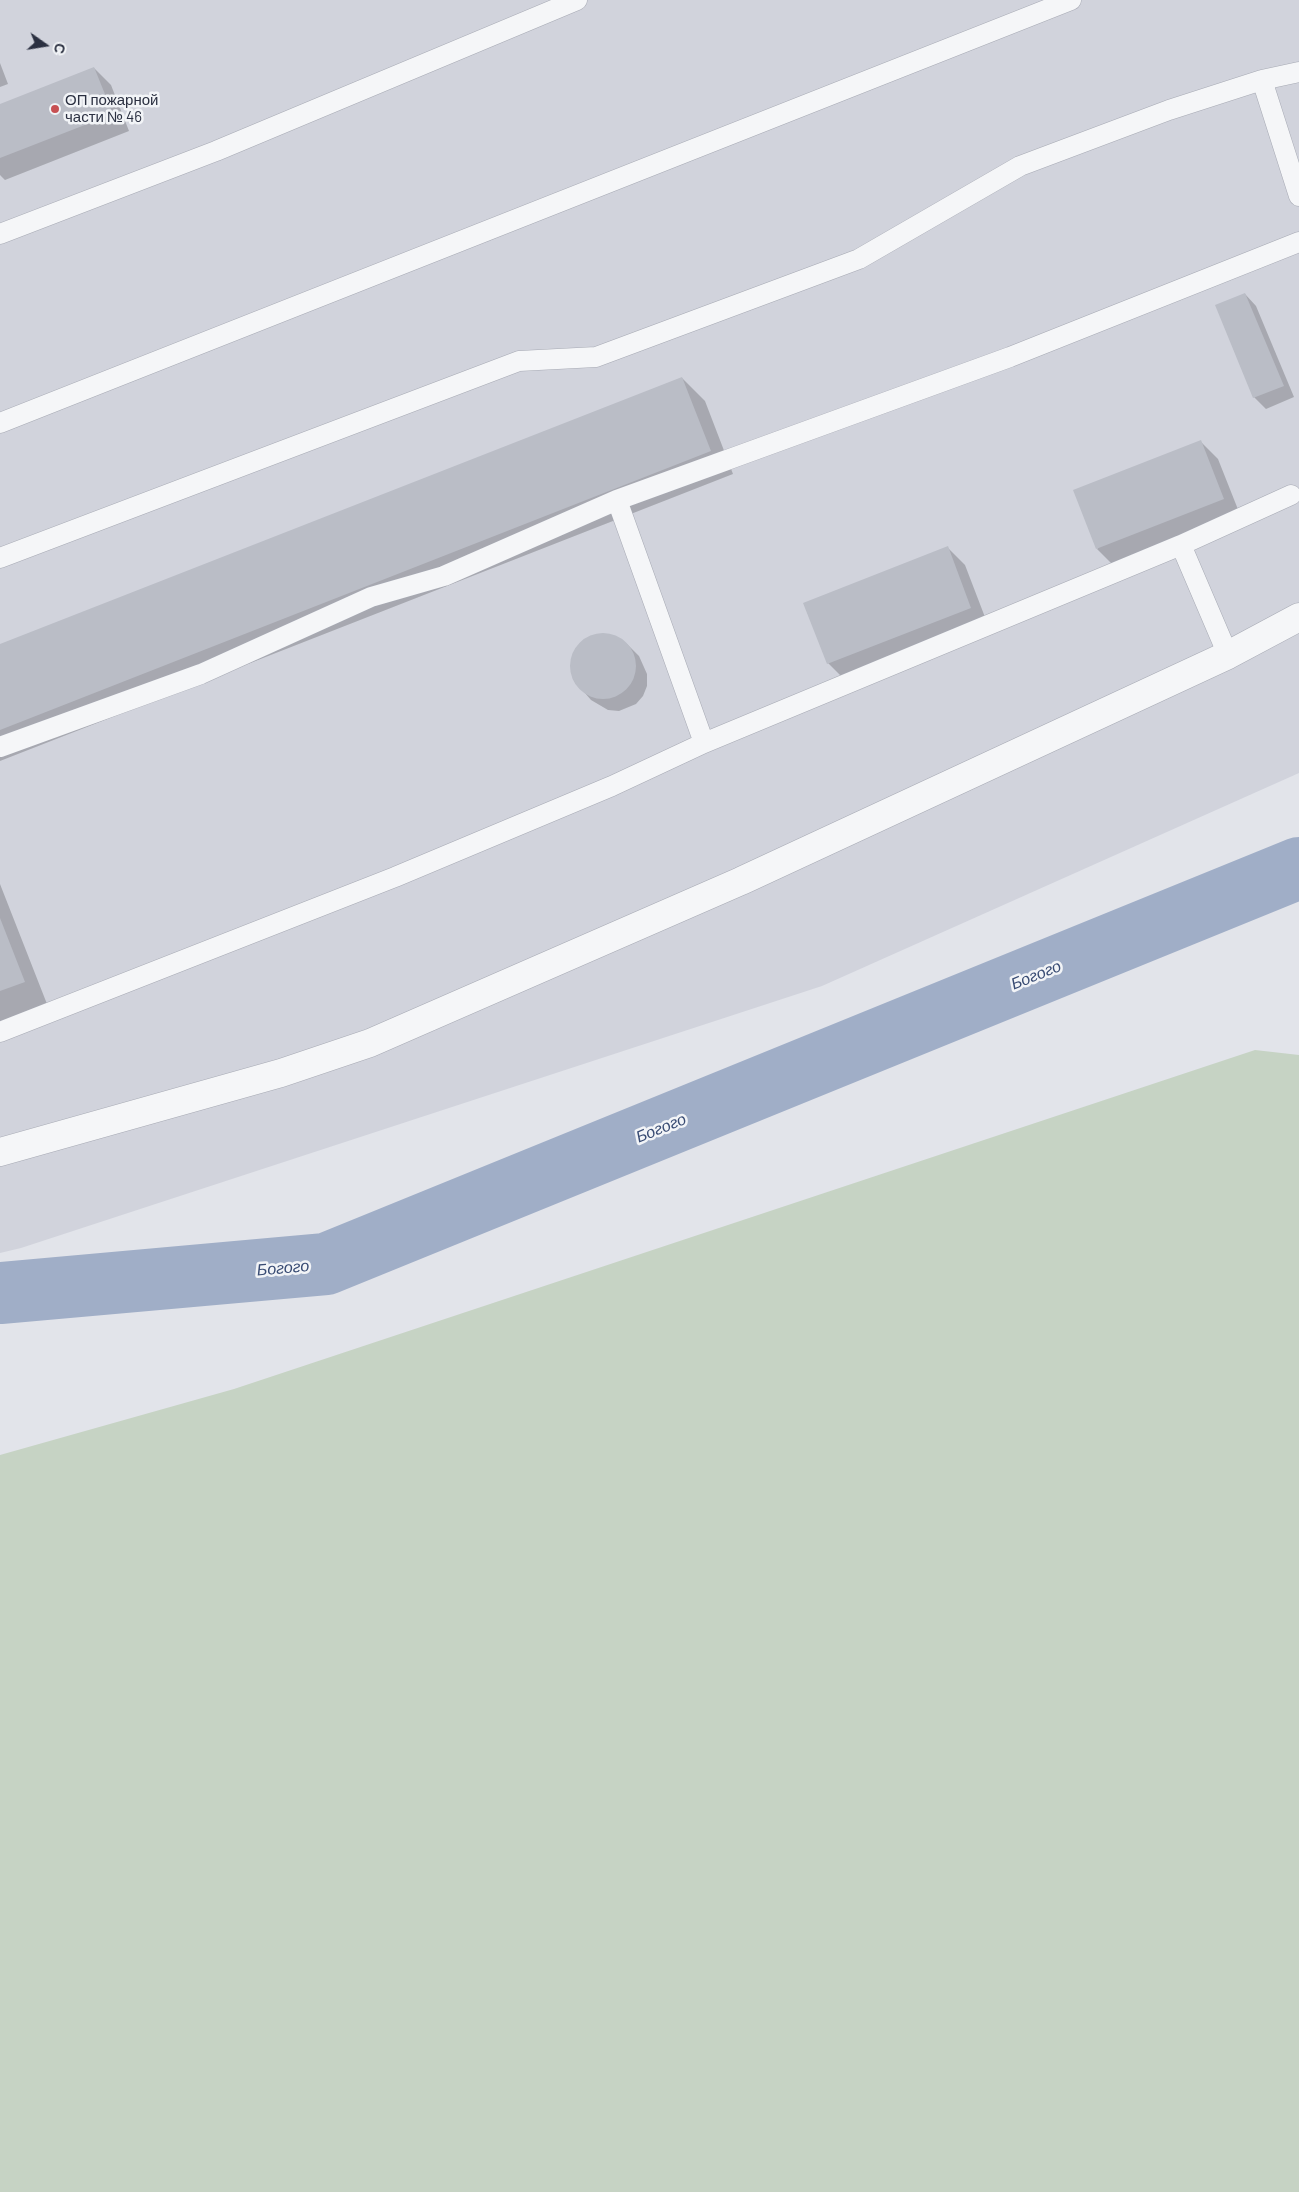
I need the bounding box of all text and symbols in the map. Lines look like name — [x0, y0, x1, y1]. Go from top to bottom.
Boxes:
north arrow — [20, 20, 70, 70]
text: С — [51, 42, 70, 55]
place label: ОП пожарной части № 46 — [65, 91, 158, 126]
marker: ОП пожарной части № 46 — [49, 103, 61, 115]
water label: Богого — [1008, 956, 1064, 994]
water label: Богого — [633, 1109, 689, 1147]
water label: Богого — [256, 1256, 310, 1280]

